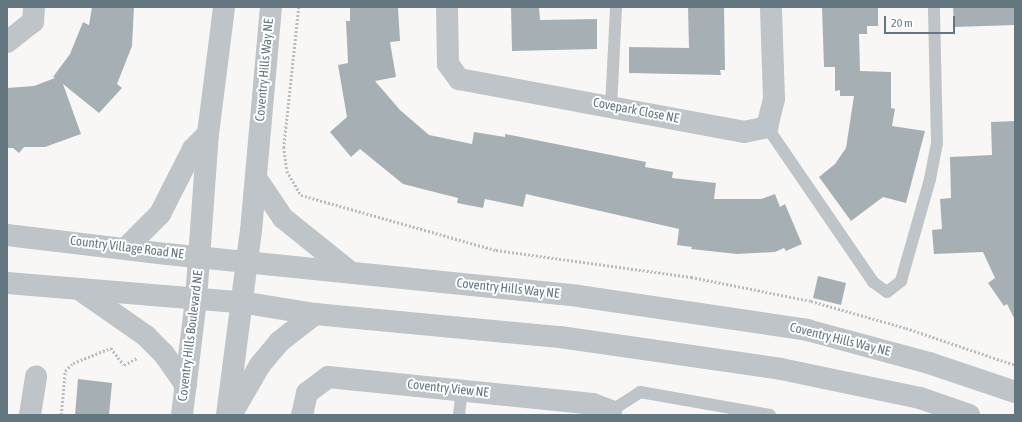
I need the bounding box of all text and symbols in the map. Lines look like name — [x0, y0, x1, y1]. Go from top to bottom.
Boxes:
scale bar — [886, 8, 957, 34]
text: 20 m — [891, 16, 913, 30]
street label: Coventry Hills Way NE — [253, 18, 277, 122]
street label: Covepark Close NE — [592, 95, 680, 127]
street label: Country Village Road NE — [69, 233, 185, 263]
street label: Coventry Hills Boulevard NE — [175, 270, 207, 402]
street label: Coventry Hills Way NE — [456, 276, 560, 302]
street label: Coventry Hills Way NE — [788, 320, 892, 360]
street label: Coventry View NE — [406, 377, 490, 401]

